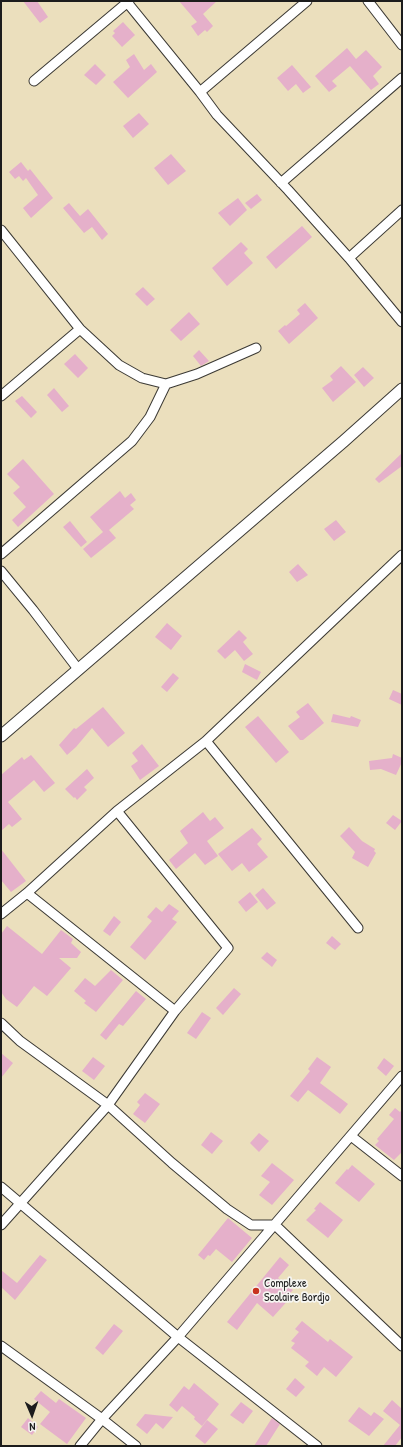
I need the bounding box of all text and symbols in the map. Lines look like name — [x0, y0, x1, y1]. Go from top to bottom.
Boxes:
place label: Complexe Scolaire Bordjo — [264, 1277, 330, 1305]
marker: Complexe Scolaire Bordjo — [251, 1286, 261, 1296]
north arrow — [12, 1395, 52, 1435]
text: N — [29, 1420, 36, 1434]

